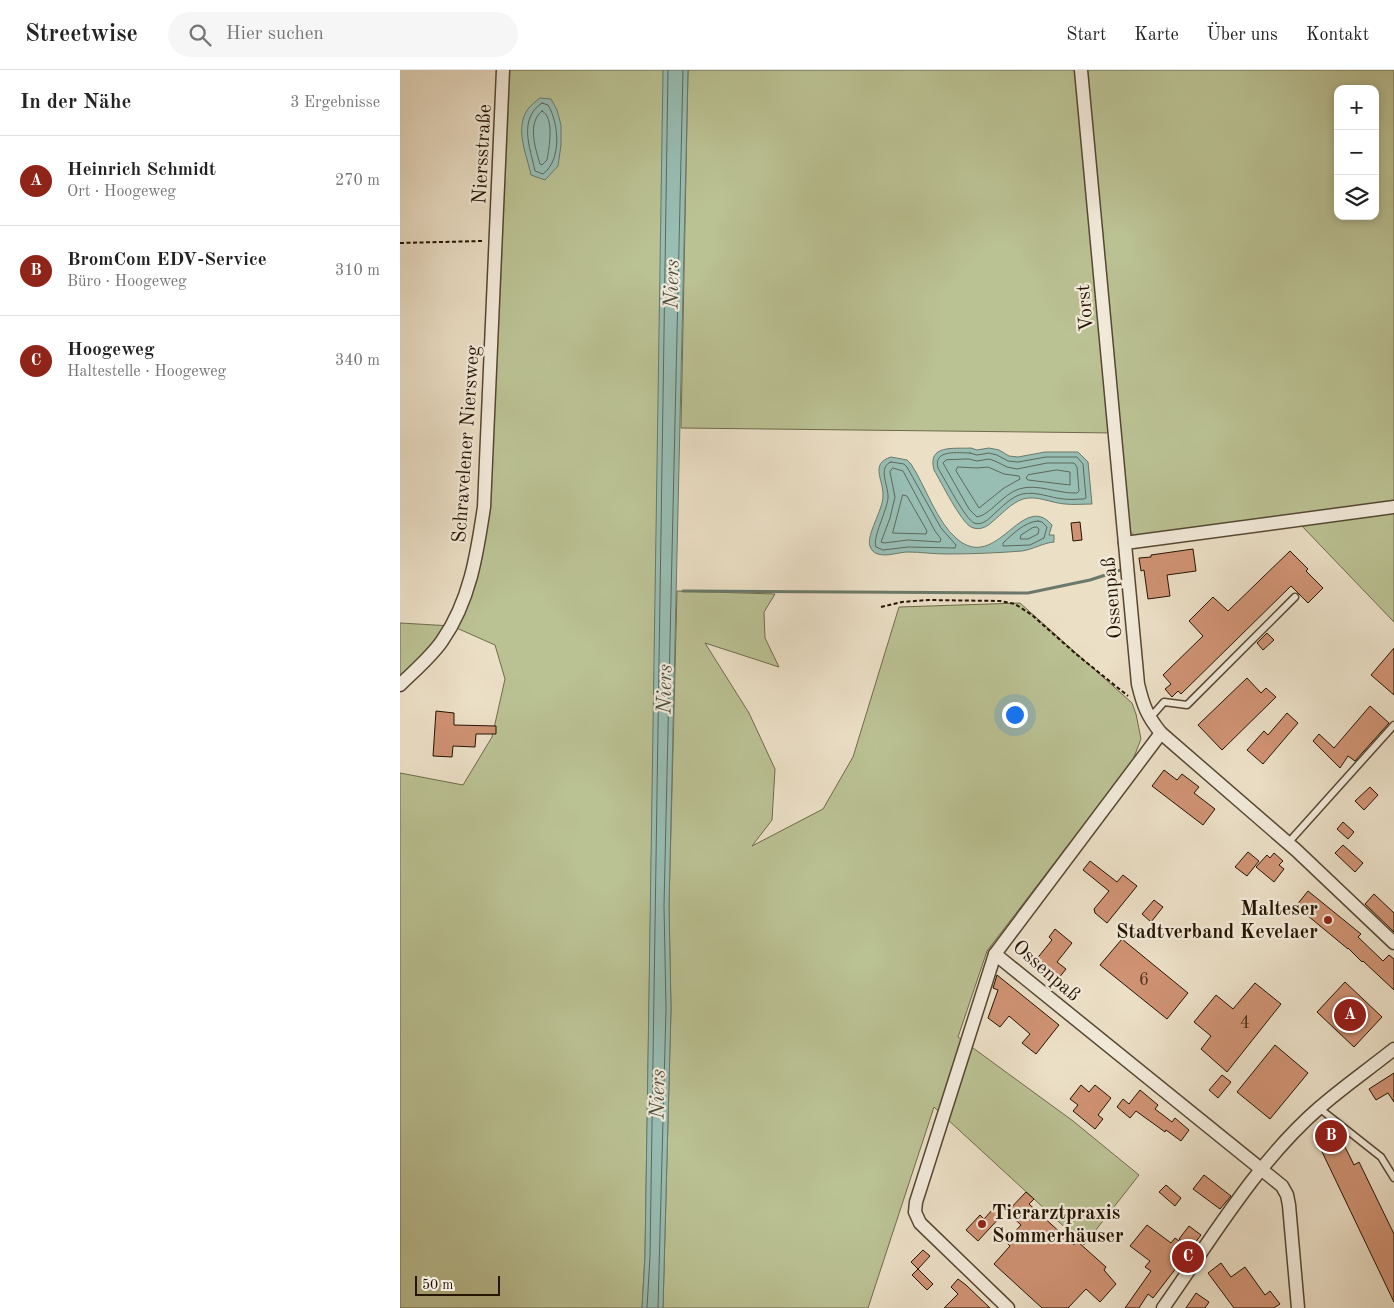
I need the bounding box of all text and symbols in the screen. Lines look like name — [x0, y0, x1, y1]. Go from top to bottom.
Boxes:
search box — [168, 12, 518, 57]
icon: search — [186, 21, 214, 49]
text: Streetwise — [25, 23, 138, 47]
text: Hier suchen — [226, 25, 324, 44]
text: Start — [1066, 26, 1106, 44]
text: Karte — [1134, 26, 1179, 44]
text: Über uns — [1207, 26, 1278, 44]
text: Kontakt — [1306, 26, 1369, 44]
map controls — [1334, 85, 1379, 220]
button: + — [1334, 85, 1379, 130]
text: In der Nähe — [20, 92, 131, 113]
text: 3 Ergebnisse — [290, 95, 380, 111]
street label: Niersstraße — [470, 103, 496, 205]
button: − — [1334, 130, 1379, 175]
text: Heinrich Schmidt — [67, 161, 216, 180]
text: A — [30, 173, 42, 189]
text: 270 m — [335, 173, 380, 189]
button: layers — [1334, 175, 1379, 220]
text: Ort · Hoogeweg — [67, 184, 176, 200]
text: BromCom EDV-Service — [67, 251, 267, 270]
water label: Niers — [662, 259, 683, 310]
text: B — [30, 263, 42, 279]
text: 310 m — [335, 263, 380, 279]
text: Büro · Hoogeweg — [67, 274, 187, 290]
street label: Vorst — [1074, 283, 1098, 332]
text: Hoogeweg — [67, 341, 154, 360]
street label: Schravelener Niersweg — [450, 344, 484, 544]
text: C — [31, 353, 41, 369]
text: 340 m — [335, 353, 380, 369]
text: Haltestelle · Hoogeweg — [67, 364, 226, 380]
street label: Ossenpaß — [1099, 556, 1127, 640]
water label: Niers — [655, 664, 676, 715]
your location — [1002, 702, 1028, 728]
place label: Malteser Stadtverband Kevelaer — [1116, 900, 1318, 943]
marker: Malteser Stadtverband Kevelaer — [1322, 914, 1334, 926]
street label: Ossenpaß — [1008, 937, 1083, 1006]
house number: 6 — [1139, 971, 1149, 989]
pin: A — [1334, 996, 1366, 1034]
house number: 4 — [1240, 1014, 1250, 1032]
water label: Niers — [648, 1069, 669, 1120]
pin: B — [1315, 1117, 1347, 1155]
place label: Tierarztpraxis Sommerhäuser — [992, 1204, 1124, 1247]
marker: Tierarztpraxis Sommerhäuser — [976, 1218, 988, 1230]
pin: C — [1172, 1238, 1204, 1276]
scale bar — [415, 1273, 500, 1296]
text: 50 m — [422, 1278, 453, 1292]

